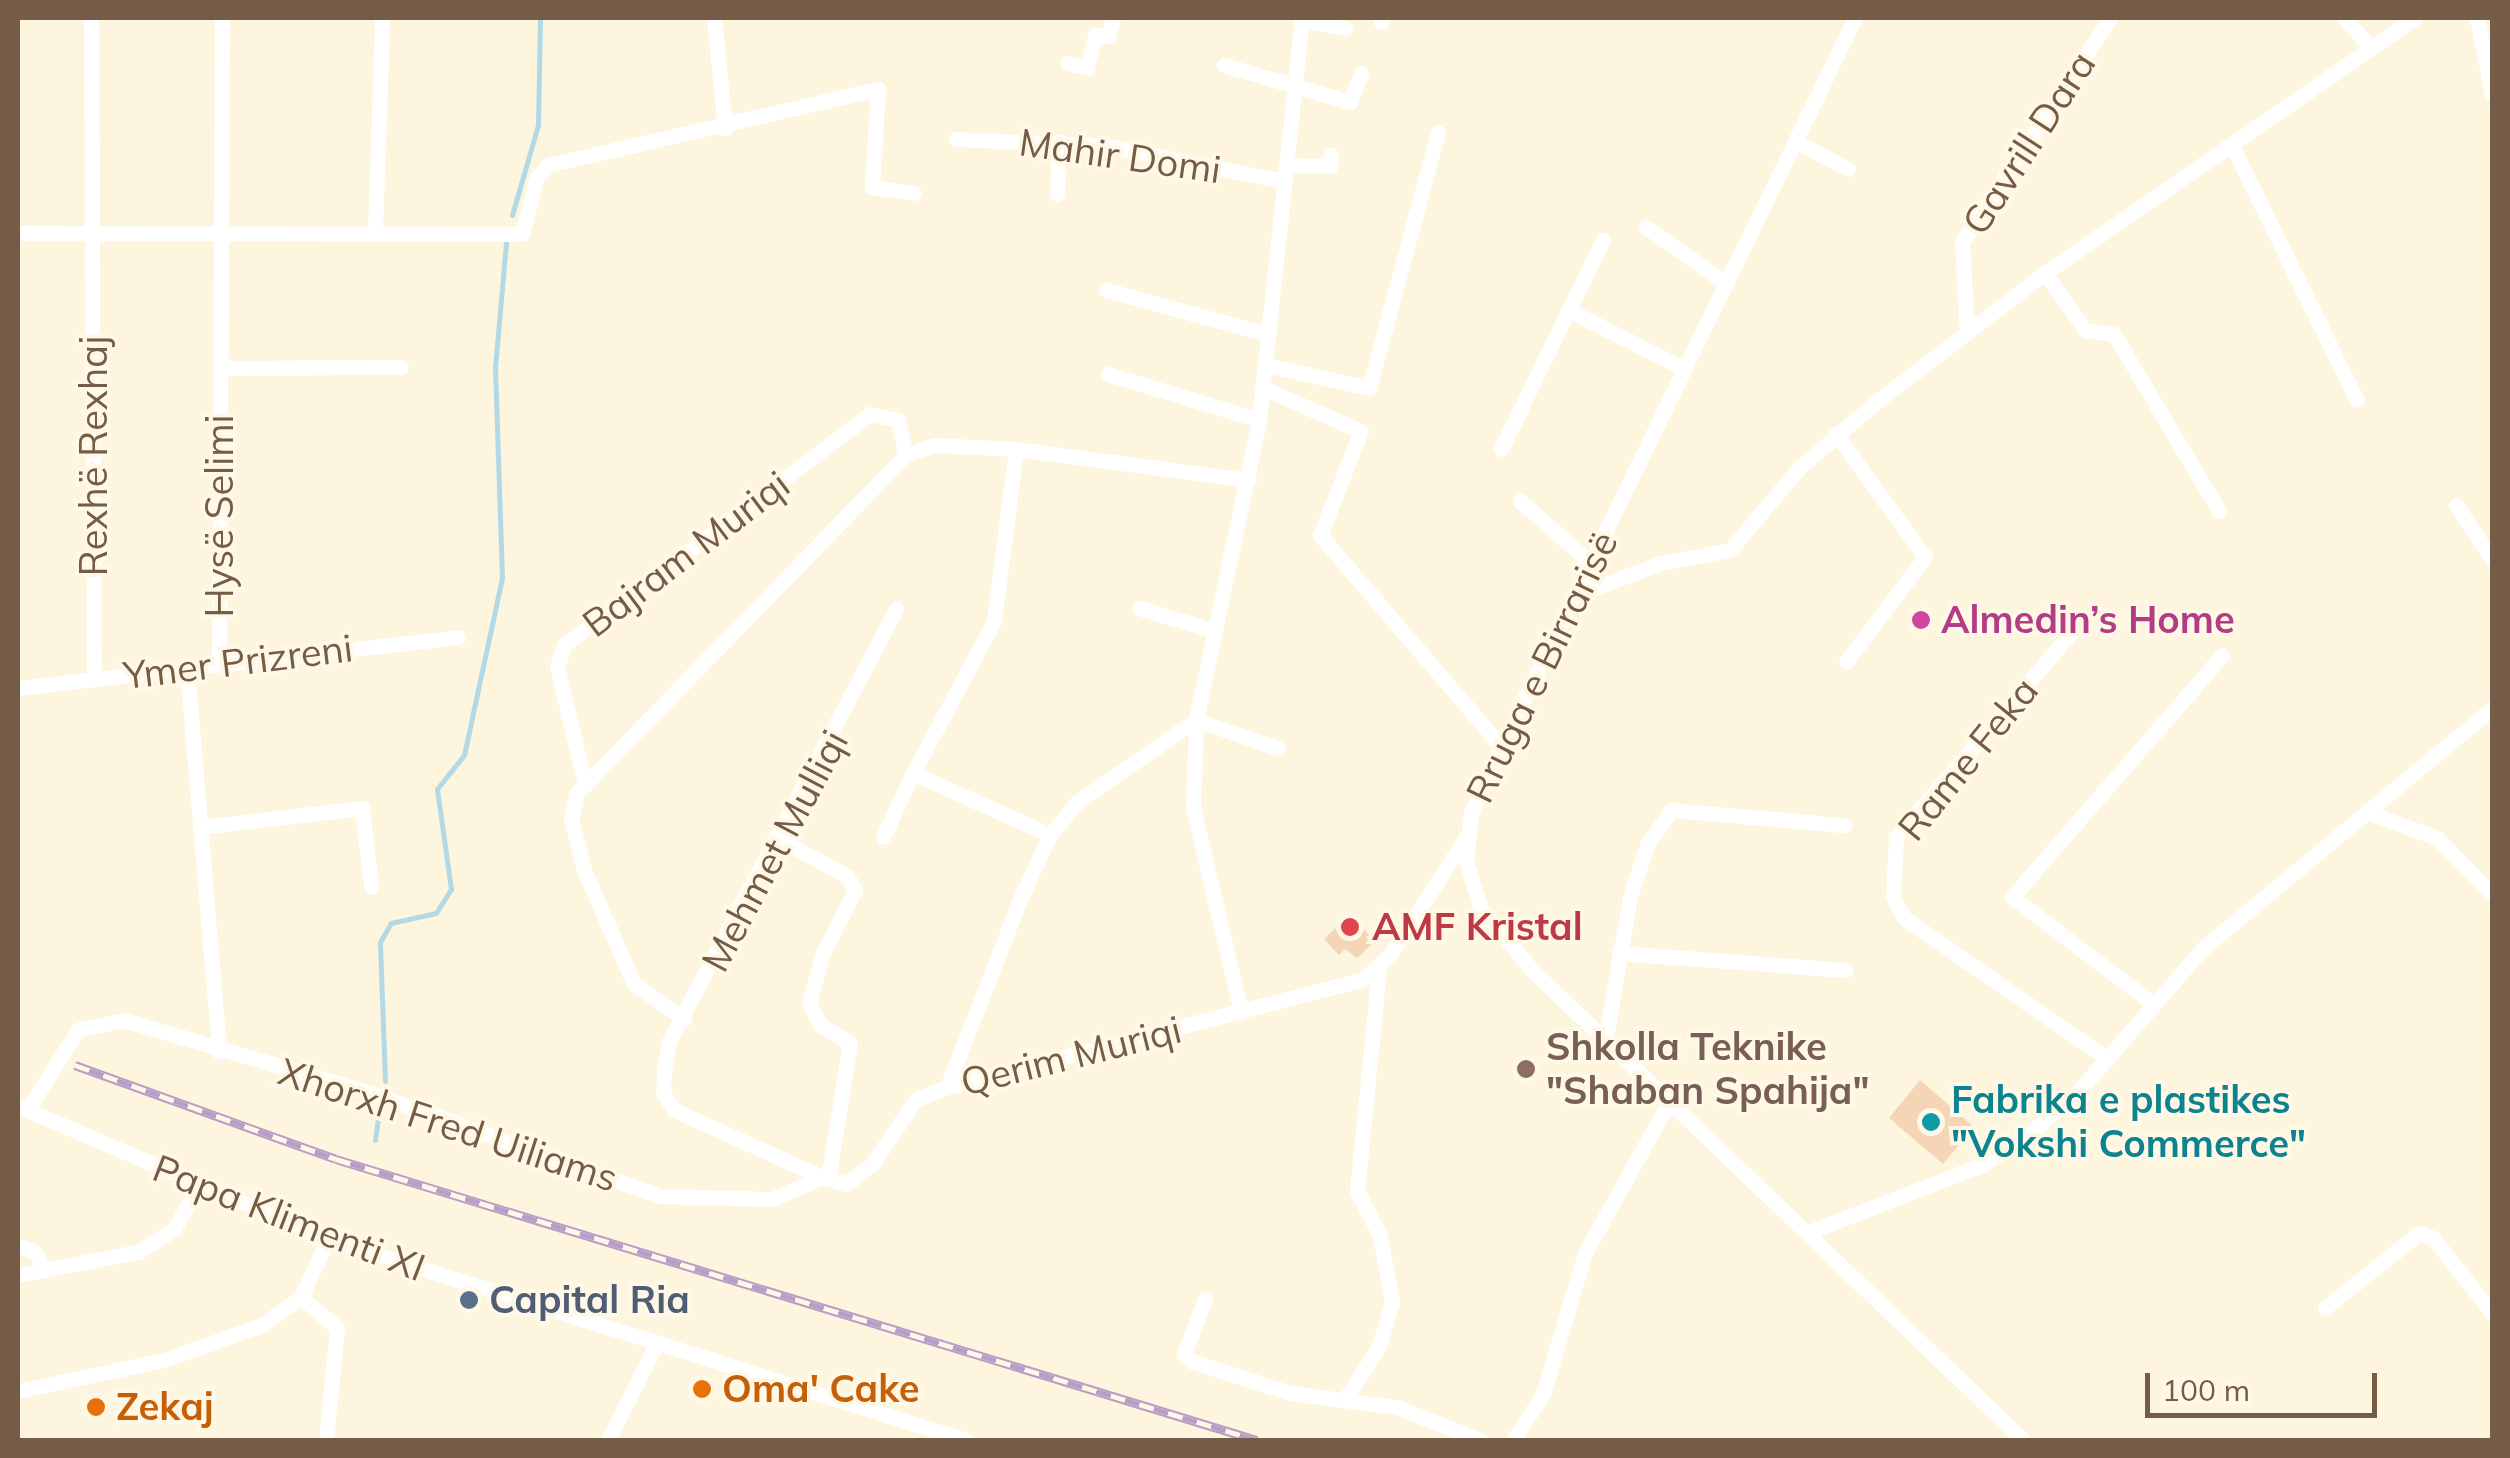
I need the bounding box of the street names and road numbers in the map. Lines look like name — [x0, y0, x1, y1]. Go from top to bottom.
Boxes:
street label: Gavrill Dara — [1953, 43, 2105, 243]
street label: Mahir Domi — [1016, 119, 1224, 193]
street label: Rexhë Rexhaj — [71, 336, 117, 576]
street label: Hysë Selimi — [197, 414, 243, 618]
street label: Bajram Muriqi — [574, 462, 798, 646]
street label: Rruga e Birrarisë — [1457, 524, 1627, 810]
street label: Ymer Prizreni — [121, 625, 355, 699]
street label: Rame Feka — [1888, 668, 2048, 850]
street label: Mehmet Mulliqi — [692, 723, 858, 979]
street label: Qerim Muriqi — [956, 1007, 1186, 1105]
street label: Xhorxh Fred Uiliams — [273, 1049, 623, 1201]
street label: Papa Klimenti XI — [147, 1145, 431, 1291]

